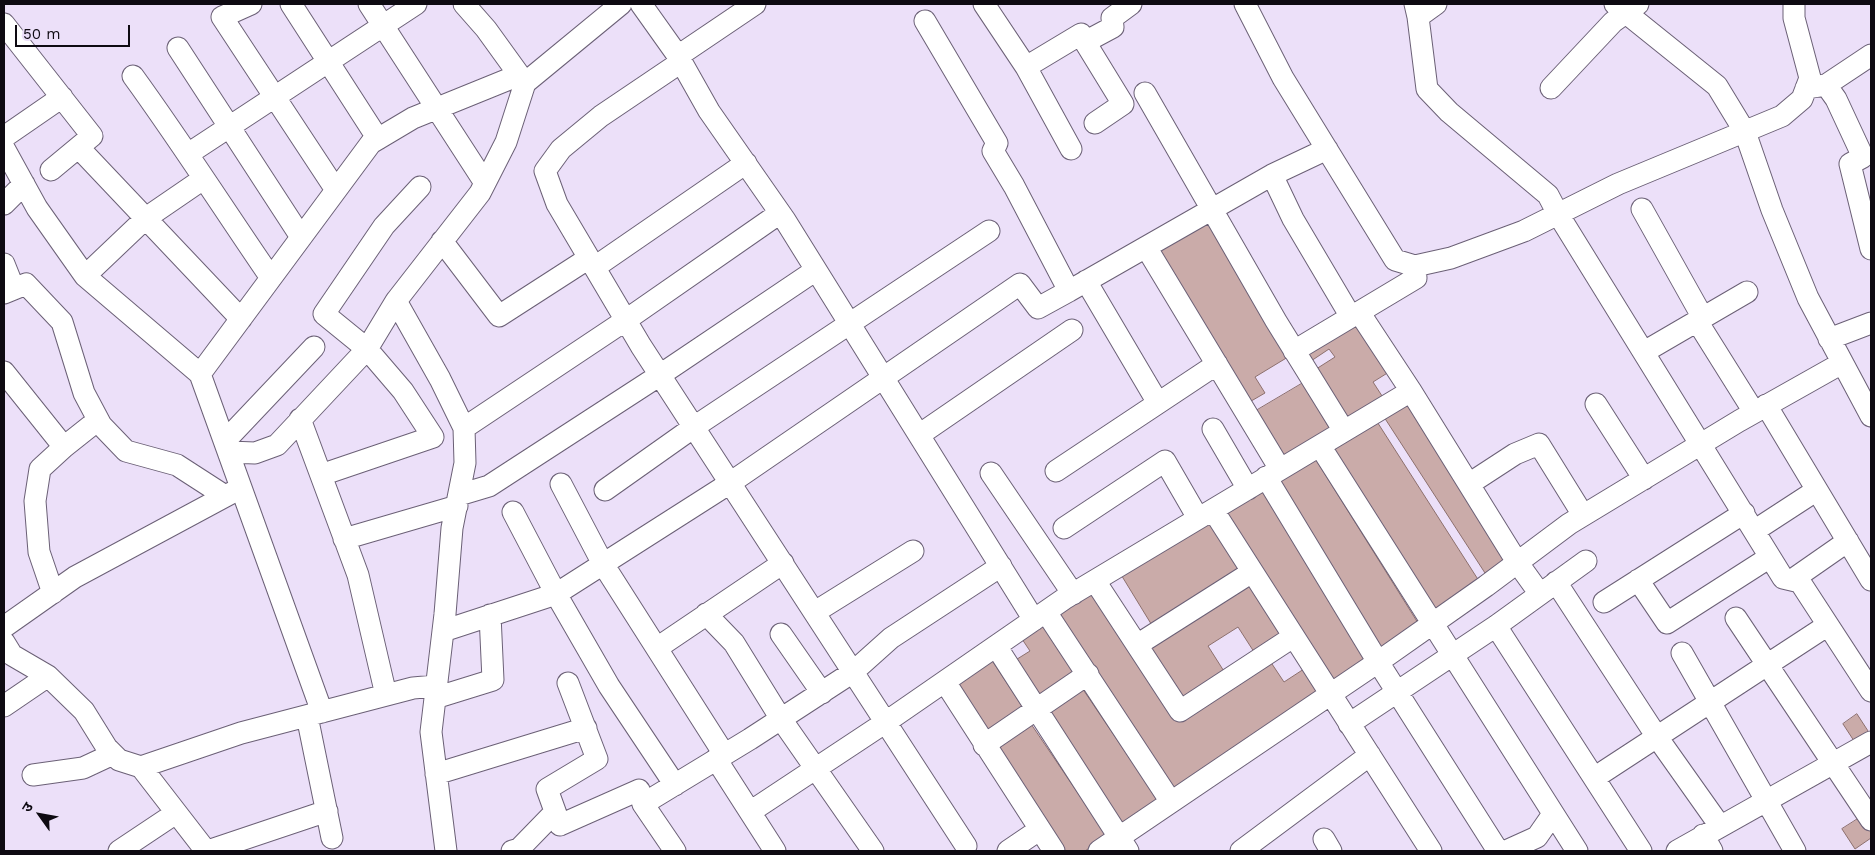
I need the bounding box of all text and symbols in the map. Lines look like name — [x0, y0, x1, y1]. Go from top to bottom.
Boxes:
scale bar — [18, 15, 132, 47]
text: 50 m — [23, 25, 60, 43]
north arrow — [15, 790, 65, 840]
text: उ — [18, 799, 36, 815]

